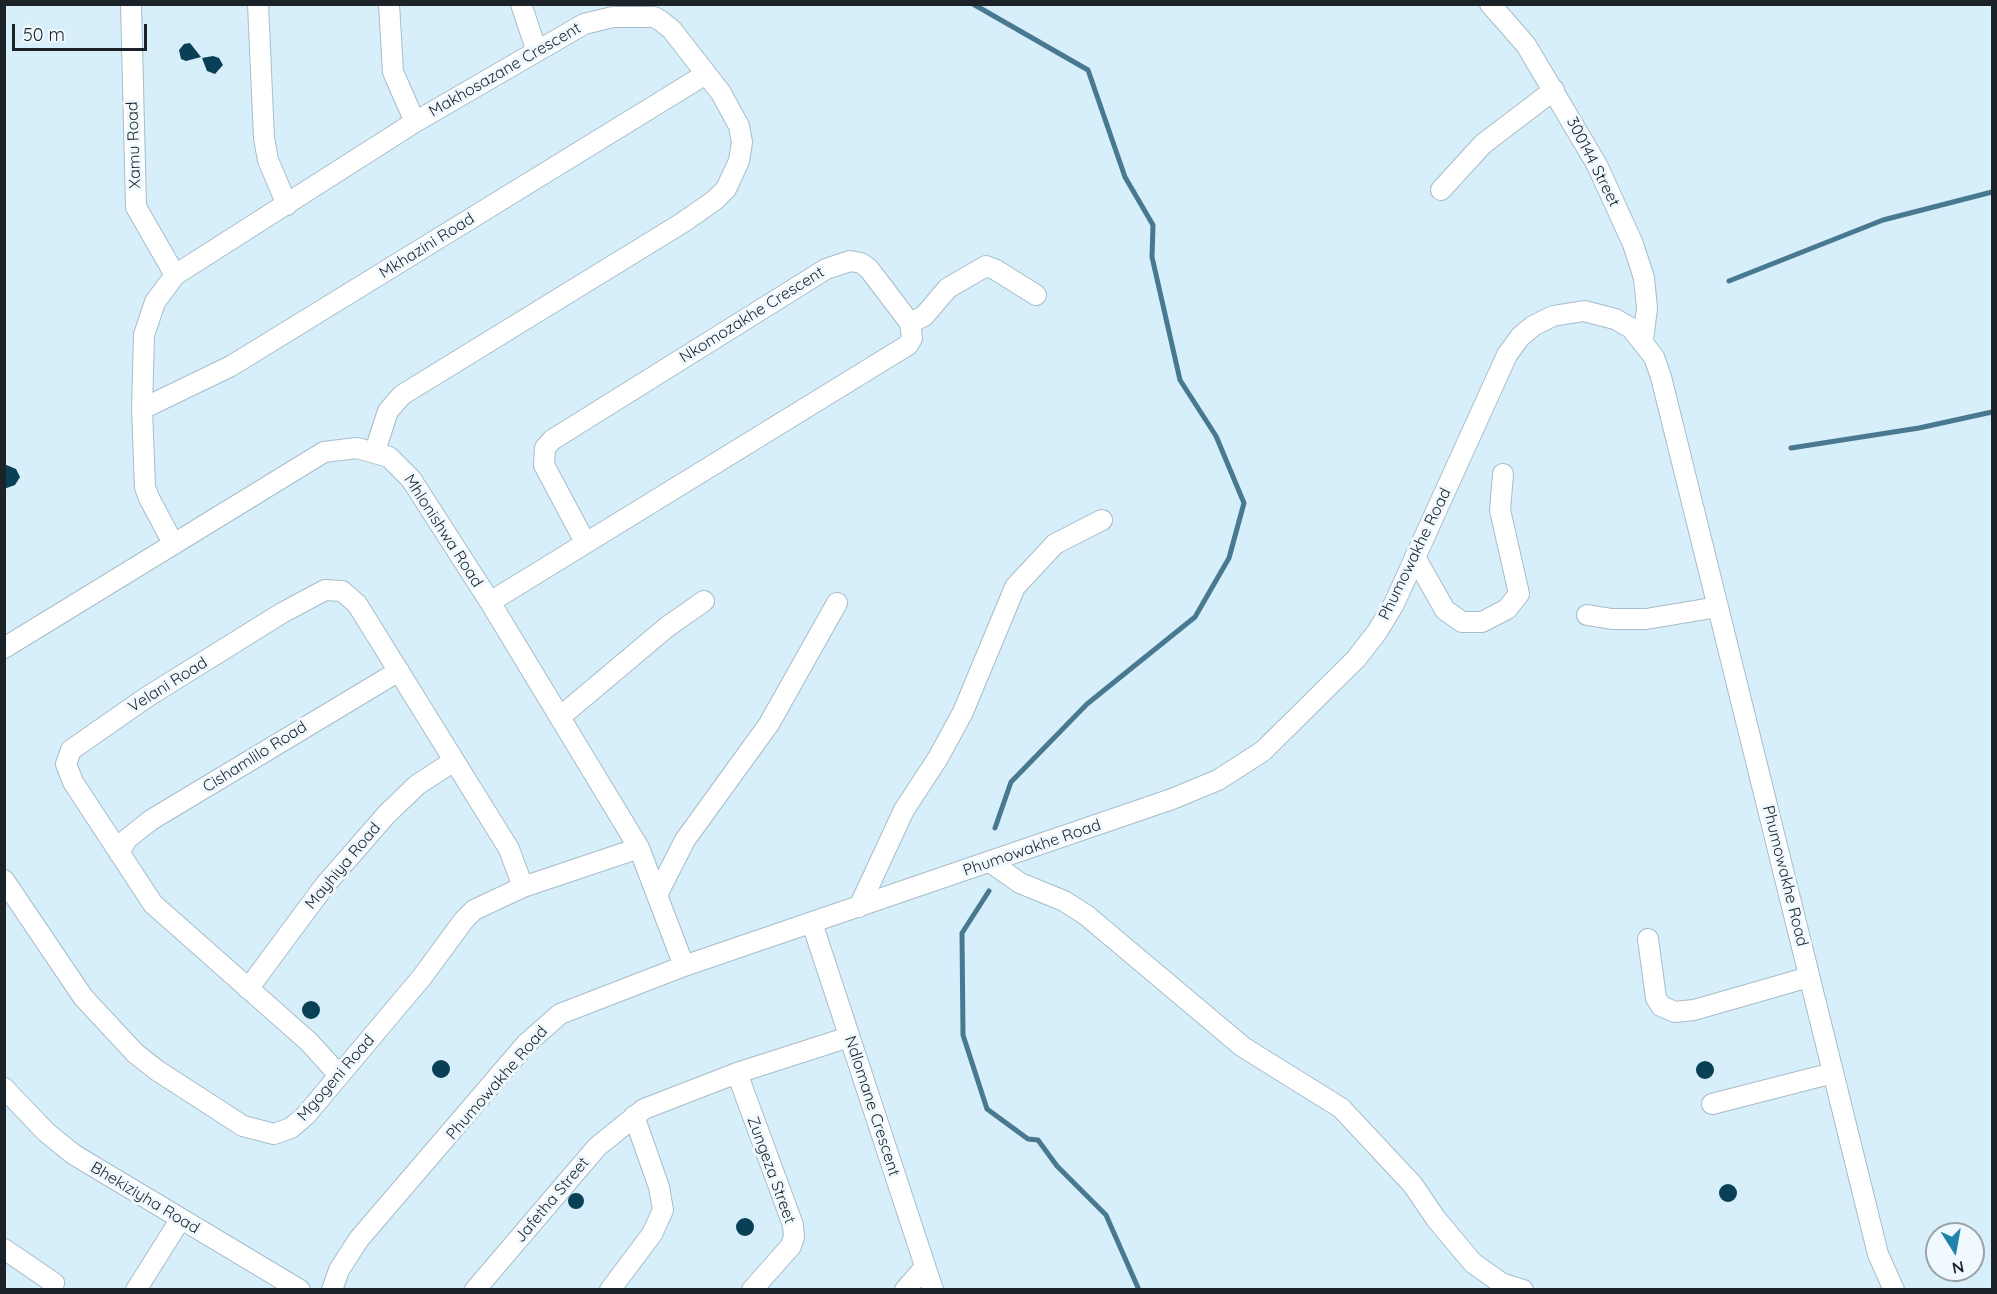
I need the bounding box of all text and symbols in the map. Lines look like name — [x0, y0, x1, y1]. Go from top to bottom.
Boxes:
scale bar — [15, 12, 150, 50]
street label: Makhosazane Crescent — [426, 19, 584, 121]
text: 50 m — [23, 23, 65, 46]
street label: Xamu Road — [123, 101, 145, 189]
street label: 300144 Street — [1562, 114, 1624, 210]
street label: Mkhazini Road — [376, 209, 478, 283]
street label: Nkomozakhe Crescent — [676, 263, 828, 367]
street label: Mhlonishwa Road — [399, 471, 487, 591]
street label: Phumowakhe Road — [1375, 485, 1455, 623]
street label: Velani Road — [125, 653, 211, 717]
street label: Cishamlilo Road — [199, 717, 311, 797]
street label: Phumowakhe Road — [1758, 804, 1812, 948]
street label: Phumowakhe Road — [961, 815, 1103, 881]
street label: Mayhiya Road — [301, 819, 385, 913]
street label: Phumowakhe Road — [442, 1022, 552, 1144]
street label: Mgogeni Road — [293, 1031, 379, 1125]
street label: Ndlomane Crescent — [840, 1033, 904, 1179]
street label: Zungeza Street — [743, 1114, 799, 1226]
street label: Jafetha Street — [511, 1153, 593, 1247]
street label: Bhekiziyha Road — [87, 1158, 203, 1238]
north arrow — [1925, 1222, 1985, 1282]
text: N — [1950, 1257, 1966, 1279]

